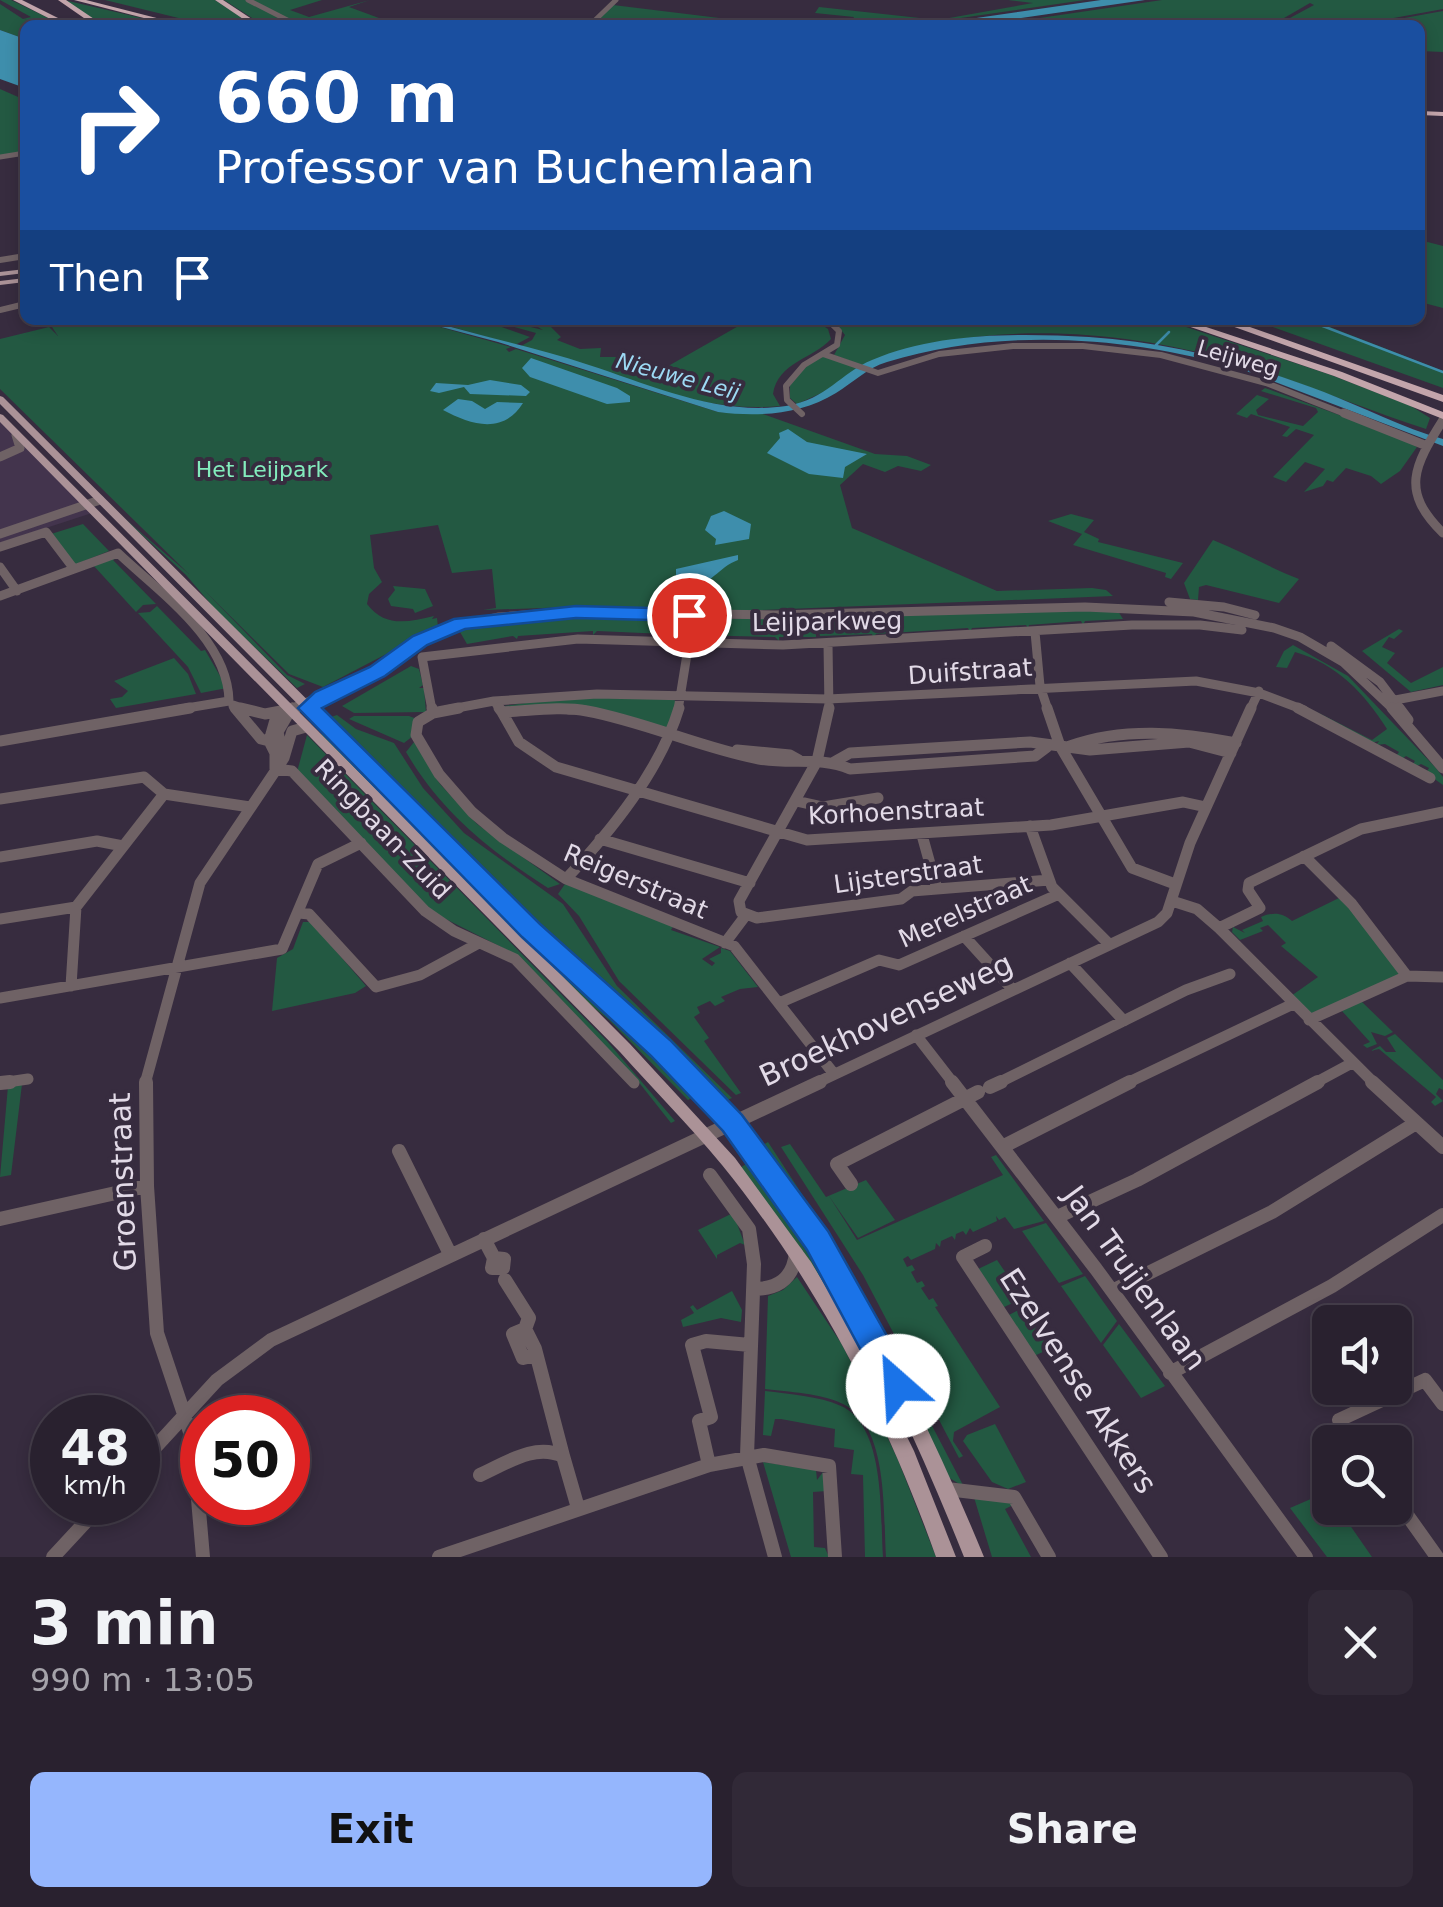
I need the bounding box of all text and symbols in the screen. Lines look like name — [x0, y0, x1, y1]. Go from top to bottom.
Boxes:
text: 660 m — [215, 57, 458, 139]
icon: right — [50, 60, 180, 190]
text: Professor van Buchemlaan — [215, 141, 815, 194]
icon: arrive — [165, 250, 220, 305]
text: Then — [50, 256, 145, 300]
street label: Leijweg — [1194, 335, 1281, 382]
water label: Nieuwe Leij — [613, 348, 743, 405]
park label: Het Leijpark — [196, 457, 329, 482]
pin — [647, 573, 732, 658]
icon: arrive — [662, 588, 717, 643]
street label: Leijparkweg — [752, 606, 902, 637]
street label: Duifstraat — [907, 653, 1033, 690]
street label: Ringbaan-Zuid — [309, 753, 457, 905]
street label: Korhoenstraat — [807, 792, 985, 831]
street label: Reigerstraat — [559, 838, 712, 925]
street label: Lijsterstraat — [832, 850, 984, 899]
street label: Merelstraat — [894, 869, 1036, 954]
street label: Broekhovenseweg — [754, 946, 1018, 1094]
street label: Groenstraat — [102, 1092, 143, 1272]
street label: Jan Truijenlaan — [1056, 1177, 1214, 1377]
street label: Ezelvense Akkers — [993, 1262, 1164, 1500]
map controls — [1312, 1305, 1412, 1525]
button: sound — [1312, 1305, 1412, 1405]
position arrow — [846, 1334, 950, 1438]
speed limit sign: 50 — [180, 1395, 310, 1525]
text: 48 — [60, 1419, 130, 1477]
button: search — [1312, 1425, 1412, 1525]
text: km/h — [63, 1471, 127, 1500]
text: 3 min — [30, 1588, 218, 1658]
button: close — [1308, 1590, 1413, 1695]
text: 990 m · 13:05 — [30, 1661, 255, 1699]
button: Exit — [30, 1772, 712, 1887]
button: Share — [732, 1772, 1413, 1887]

